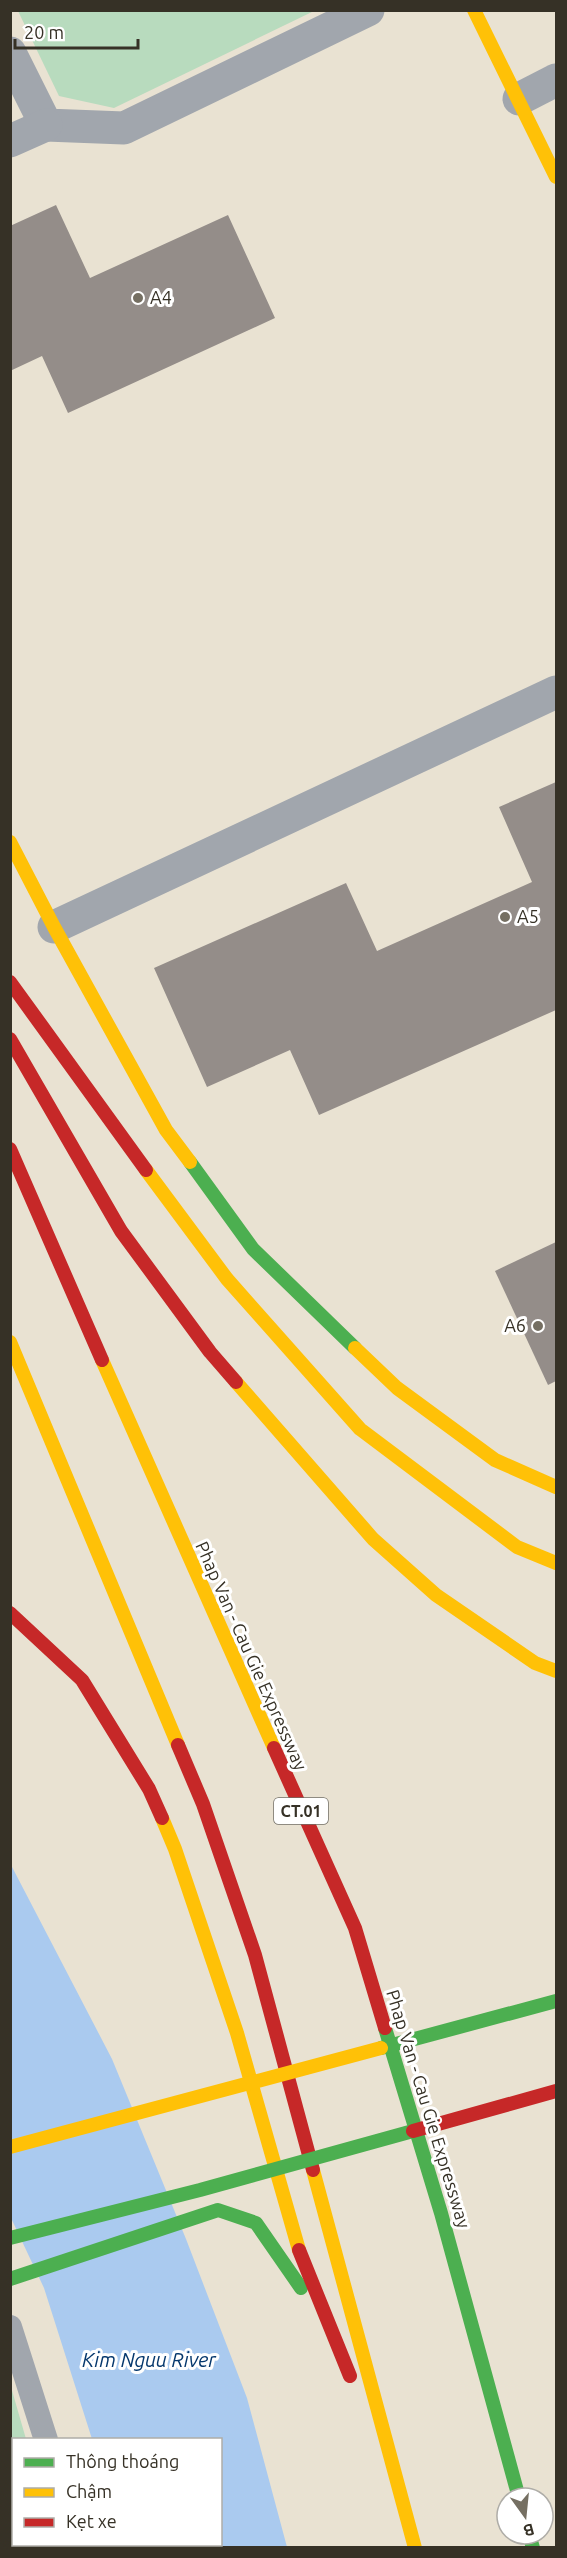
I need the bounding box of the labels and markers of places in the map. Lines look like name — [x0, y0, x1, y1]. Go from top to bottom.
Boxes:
place label: A4 — [150, 287, 172, 307]
marker: A4 — [131, 291, 145, 305]
place label: A5 — [517, 906, 539, 926]
marker: A5 — [498, 910, 512, 924]
place label: A6 — [504, 1315, 526, 1335]
marker: A6 — [531, 1319, 545, 1333]

